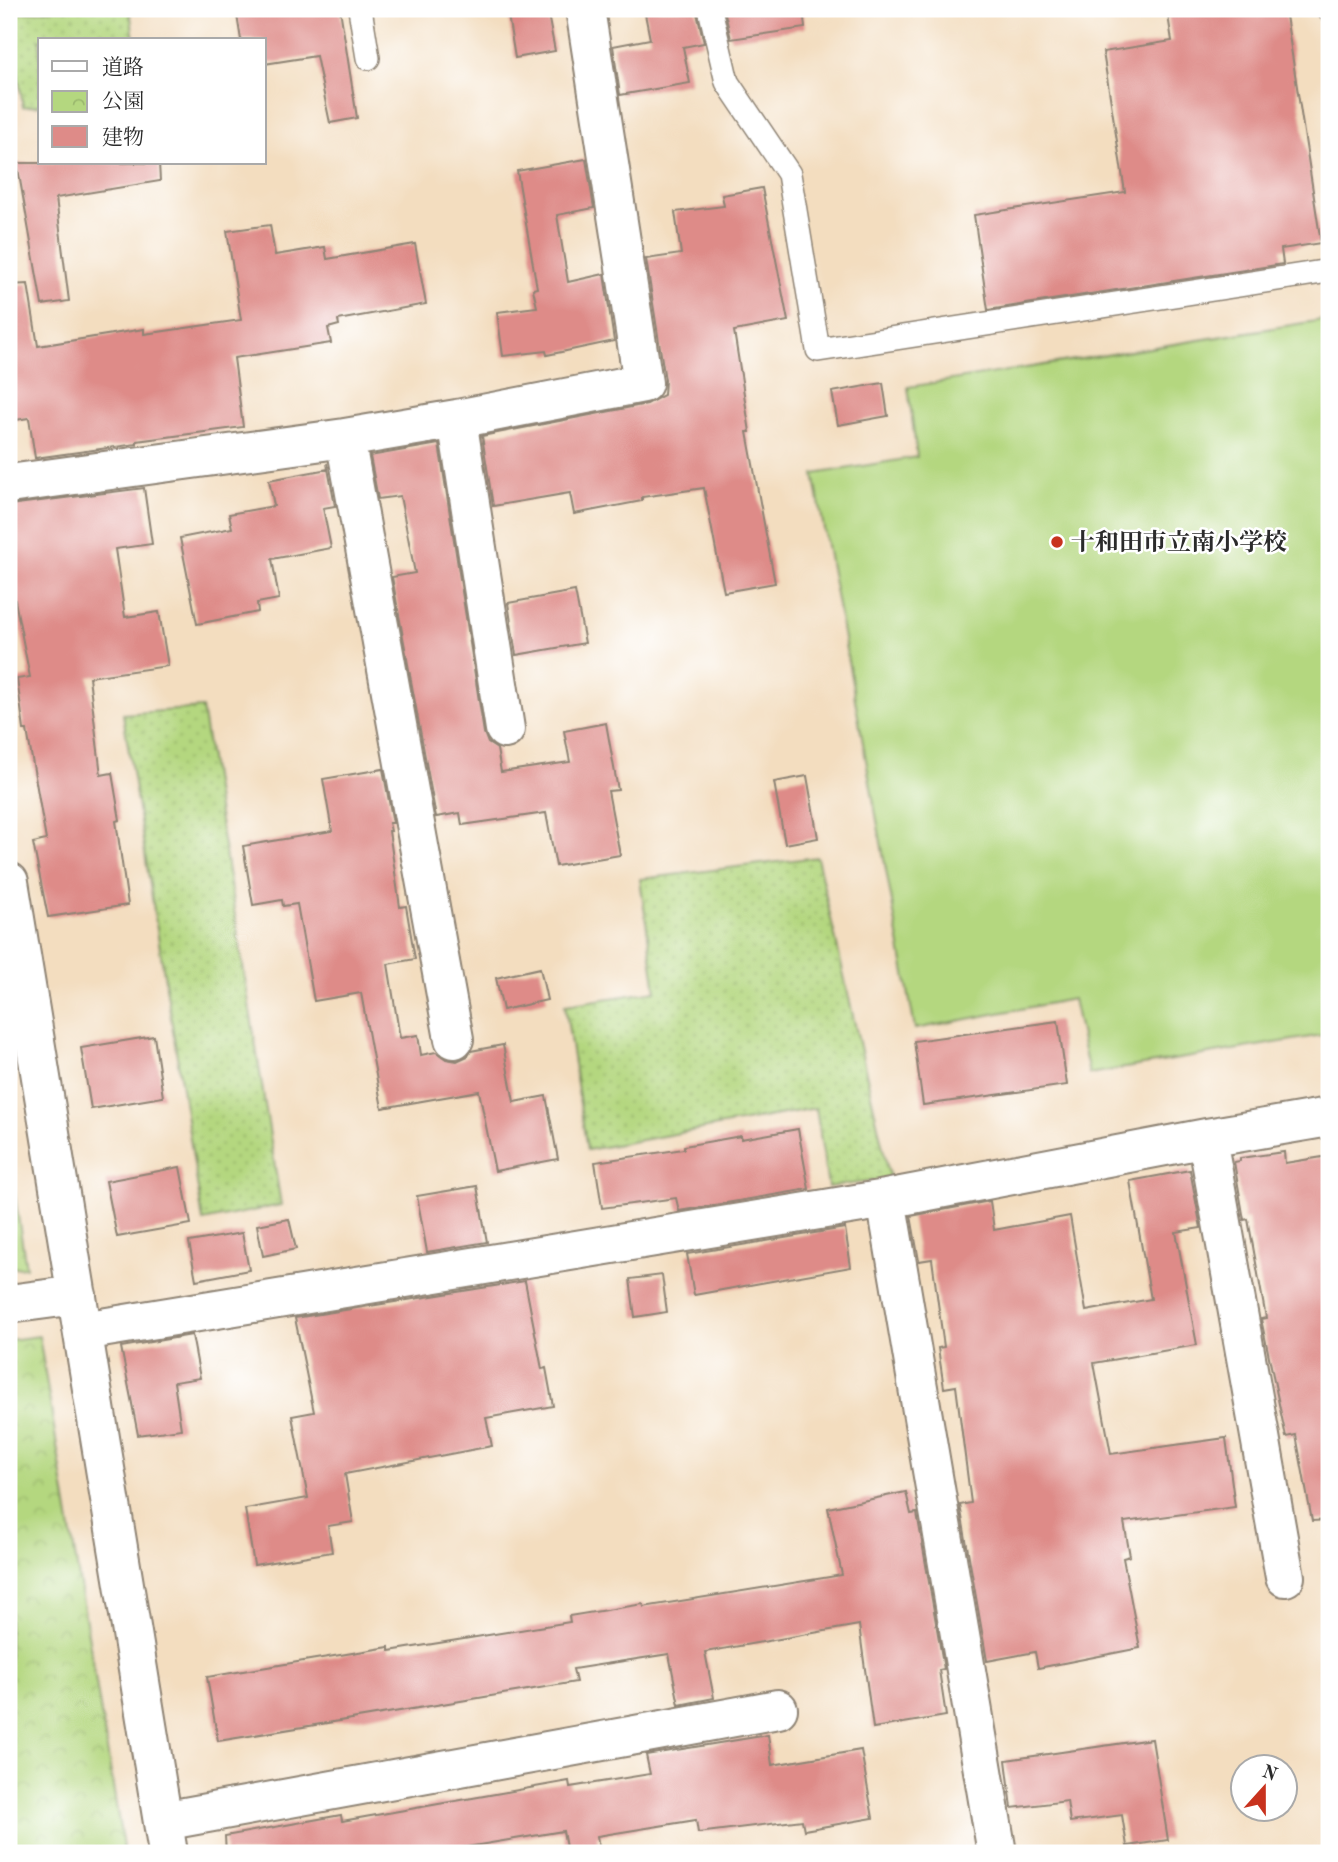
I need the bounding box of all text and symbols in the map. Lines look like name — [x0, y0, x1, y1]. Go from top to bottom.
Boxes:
legend — [38, 38, 266, 164]
text: 道路 — [102, 56, 144, 79]
text: 公園 — [102, 90, 144, 113]
text: 建物 — [102, 126, 144, 149]
place label: 十和田市立南小学校 — [1071, 529, 1287, 556]
marker: 十和田市立南小学校 — [1049, 534, 1065, 550]
north arrow — [1230, 1754, 1300, 1824]
text: N — [1259, 1763, 1280, 1786]

